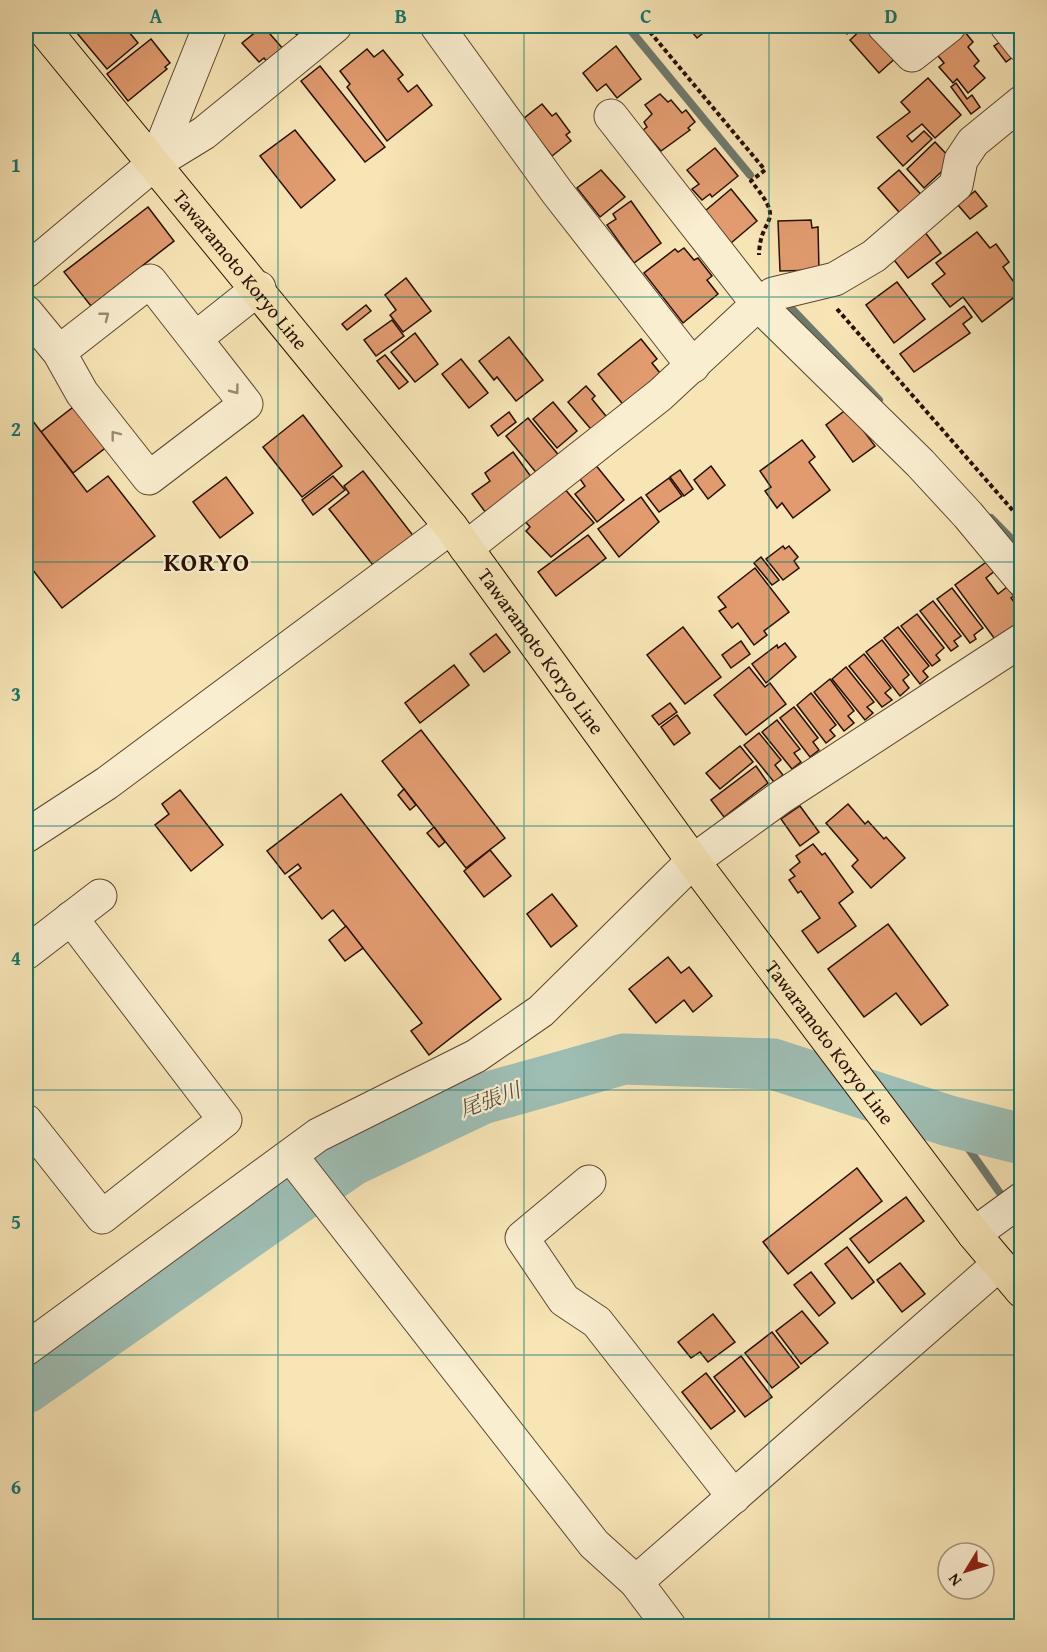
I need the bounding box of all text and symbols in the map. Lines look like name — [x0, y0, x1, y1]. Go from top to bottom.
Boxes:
text: A — [150, 1, 163, 30]
text: B — [395, 1, 407, 30]
text: C — [640, 1, 652, 30]
text: D — [884, 1, 898, 30]
text: 1 — [11, 150, 21, 179]
street label: Tawaramoto Koryo Line — [167, 183, 315, 356]
one-way arrow — [98, 313, 109, 324]
one-way arrow — [228, 383, 239, 394]
text: 2 — [11, 414, 21, 443]
one-way arrow — [112, 431, 123, 442]
district label: KORYO — [163, 542, 251, 581]
street label: Tawaramoto Koryo Line — [471, 562, 612, 740]
text: 3 — [11, 679, 21, 708]
text: 4 — [11, 943, 21, 972]
street label: Tawaramoto Koryo Line — [759, 954, 902, 1130]
water label: 尾張川 — [455, 1074, 527, 1125]
text: 5 — [11, 1207, 21, 1236]
text: 6 — [11, 1472, 21, 1501]
north arrow — [936, 1541, 996, 1601]
text: N — [941, 1568, 967, 1592]

